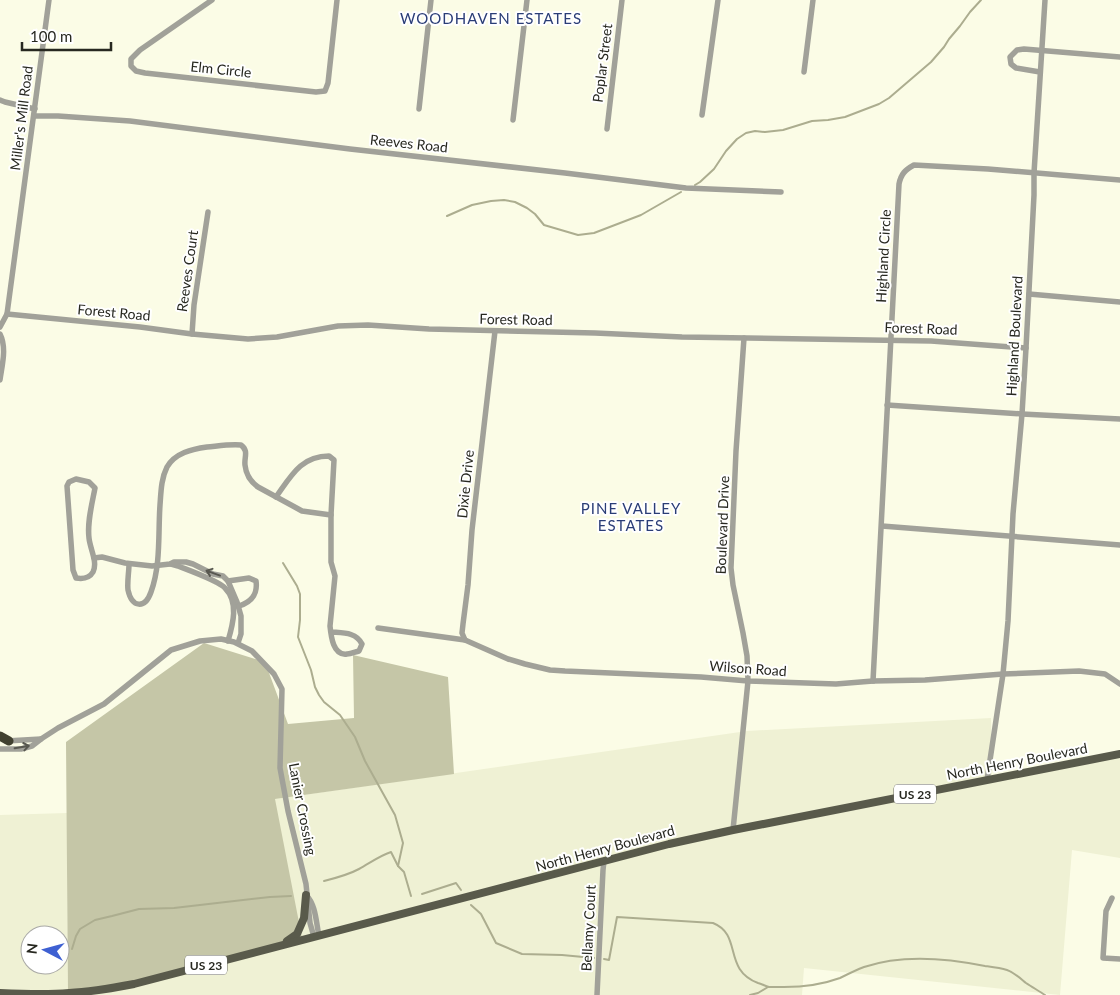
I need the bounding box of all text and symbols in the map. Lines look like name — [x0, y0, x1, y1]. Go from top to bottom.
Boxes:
district label: WOODHAVEN ESTATES — [400, 9, 582, 27]
scale bar — [22, 20, 111, 52]
street label: Poplar Street — [589, 23, 615, 103]
text: 100 m — [30, 27, 72, 45]
street label: Elm Circle — [190, 57, 252, 81]
street label: Miller's Mill Road — [6, 65, 36, 171]
street label: Reeves Road — [369, 130, 449, 156]
street label: Highland Circle — [872, 209, 894, 303]
street label: Reeves Court — [173, 229, 201, 313]
street label: Highland Boulevard — [1002, 275, 1026, 397]
street label: Forest Road — [77, 300, 151, 324]
street label: Forest Road — [479, 310, 553, 328]
street label: Forest Road — [884, 318, 958, 338]
street label: Dixie Drive — [453, 449, 477, 519]
street label: Boulevard Drive — [712, 475, 732, 575]
district label: PINE VALLEY ESTATES — [581, 499, 681, 534]
one-way arrow — [205, 568, 221, 577]
street label: Wilson Road — [709, 657, 787, 679]
street label: North Henry Boulevard — [945, 739, 1089, 783]
one-way arrow — [13, 742, 29, 752]
street label: Lanier Crossing — [286, 761, 320, 857]
road number: US 23 — [894, 784, 936, 804]
street label: North Henry Boulevard — [534, 821, 676, 875]
street label: Bellamy Court — [577, 884, 599, 972]
north arrow — [20, 925, 70, 975]
text: N — [23, 942, 41, 955]
road number: US 23 — [185, 956, 227, 974]

